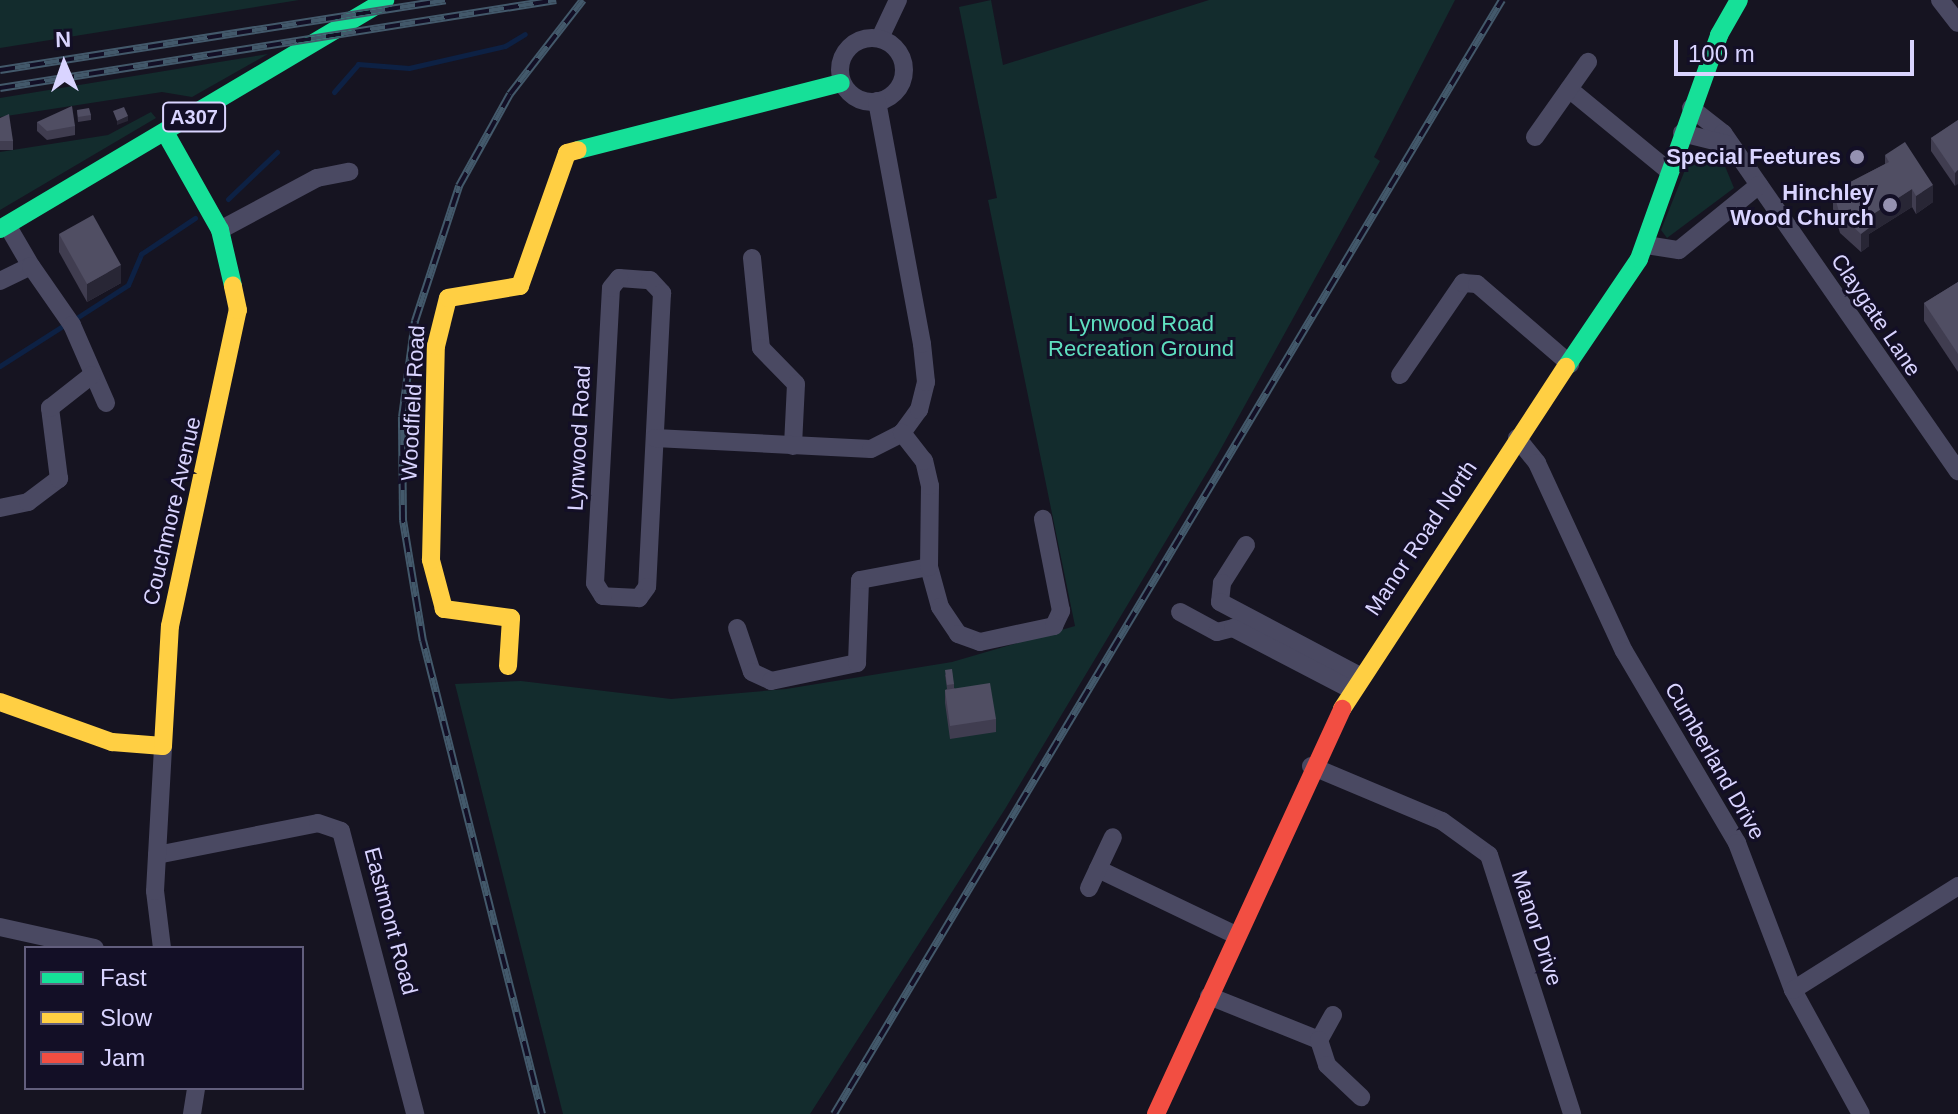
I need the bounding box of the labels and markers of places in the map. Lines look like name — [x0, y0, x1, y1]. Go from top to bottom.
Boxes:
place label: Special Feetures — [1666, 144, 1841, 170]
marker: Special Feetures — [1848, 148, 1866, 166]
place label: Hinchley Wood Church — [1730, 179, 1874, 230]
marker: Hinchley Wood Church — [1881, 196, 1899, 214]

